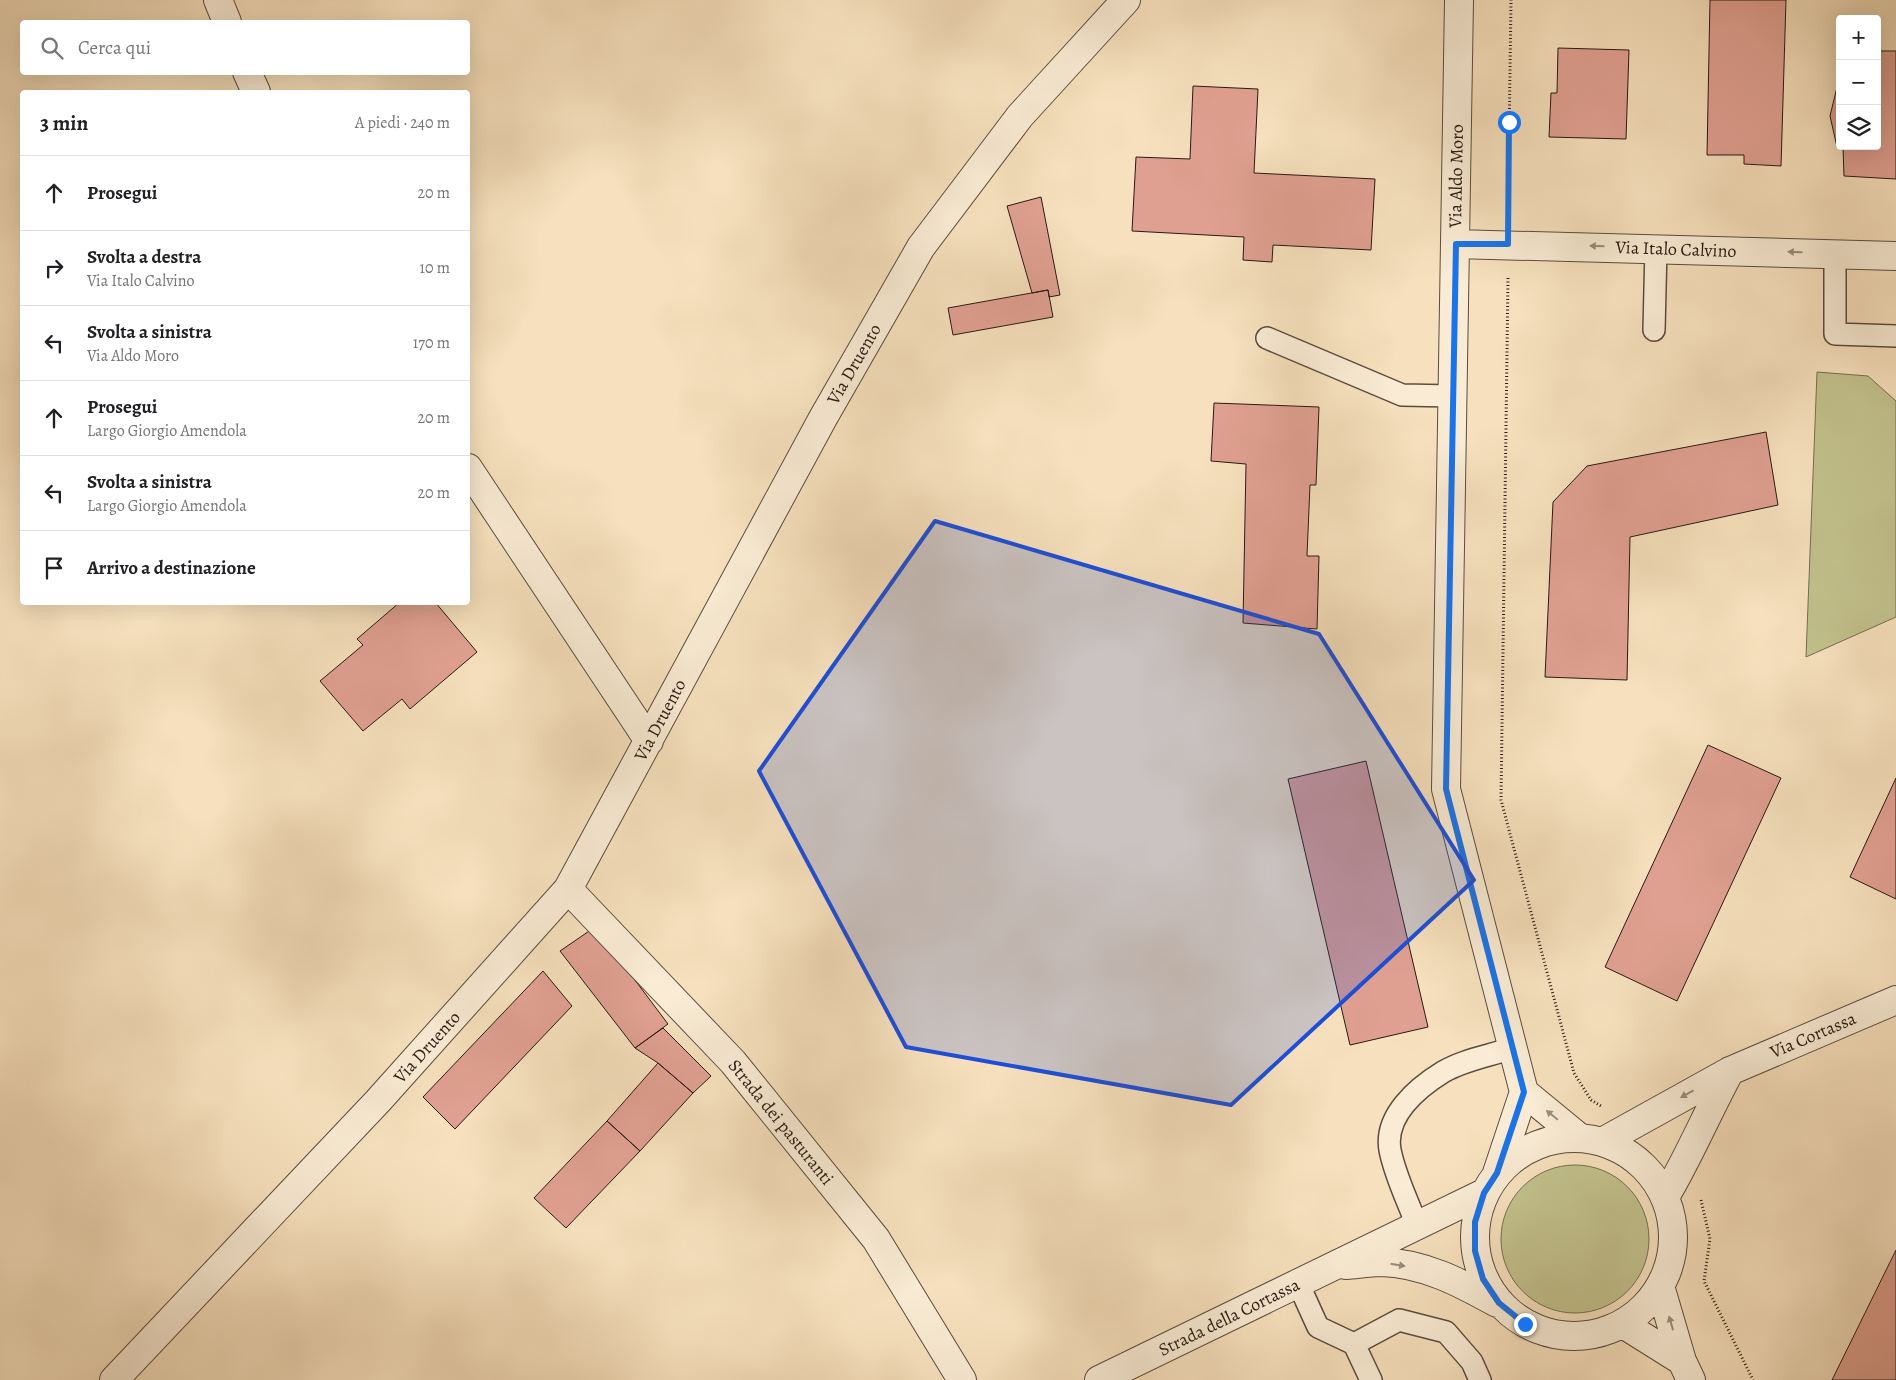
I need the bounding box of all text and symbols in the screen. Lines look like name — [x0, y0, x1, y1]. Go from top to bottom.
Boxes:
map controls — [1836, 15, 1881, 150]
button: + — [1836, 15, 1881, 60]
search box — [20, 20, 470, 75]
icon: search — [38, 34, 66, 62]
text: Cerca qui — [78, 35, 151, 61]
button: − — [1836, 60, 1881, 105]
button: layers — [1836, 105, 1881, 150]
text: 3 min — [40, 109, 88, 137]
route start — [1498, 111, 1521, 134]
text: A piedi · 240 m — [355, 112, 450, 134]
street label: Via Aldo Moro — [1443, 124, 1469, 229]
icon: ahead — [40, 179, 68, 207]
text: Prosegui — [87, 180, 157, 206]
text: 20 m — [417, 182, 450, 204]
street label: Via Italo Calvino — [1614, 235, 1737, 263]
one-way arrow — [1589, 242, 1605, 250]
text: Svolta a destra — [87, 244, 201, 270]
one-way arrow — [1787, 248, 1803, 256]
icon: right — [40, 254, 68, 282]
text: 10 m — [420, 257, 450, 279]
text: Via Italo Calvino — [87, 270, 195, 292]
text: Svolta a sinistra — [87, 319, 212, 345]
street label: Via Druento — [821, 319, 887, 410]
icon: left — [40, 329, 68, 357]
text: 170 m — [413, 332, 450, 354]
text: Via Aldo Moro — [87, 345, 179, 367]
text: Prosegui — [87, 394, 157, 420]
icon: ahead — [40, 404, 68, 432]
text: 20 m — [417, 407, 450, 429]
text: Largo Giorgio Amendola — [87, 420, 247, 442]
text: Svolta a sinistra — [87, 469, 212, 495]
icon: left — [40, 479, 68, 507]
text: 20 m — [417, 482, 450, 504]
text: Largo Giorgio Amendola — [87, 495, 247, 517]
icon: arrive — [40, 554, 68, 582]
text: Arrivo a destinazione — [87, 555, 256, 581]
street label: Via Druento — [628, 675, 692, 766]
street label: Via Druento — [388, 1006, 466, 1089]
street label: Via Cortassa — [1765, 1006, 1860, 1064]
street label: Strada dei pasturanti — [723, 1054, 839, 1190]
one-way arrow — [1680, 1090, 1694, 1099]
one-way arrow — [1546, 1110, 1559, 1121]
one-way arrow — [1391, 1261, 1407, 1269]
street label: Strada della Cortassa — [1154, 1272, 1304, 1362]
route end — [1514, 1313, 1537, 1336]
one-way arrow — [1667, 1316, 1675, 1331]

